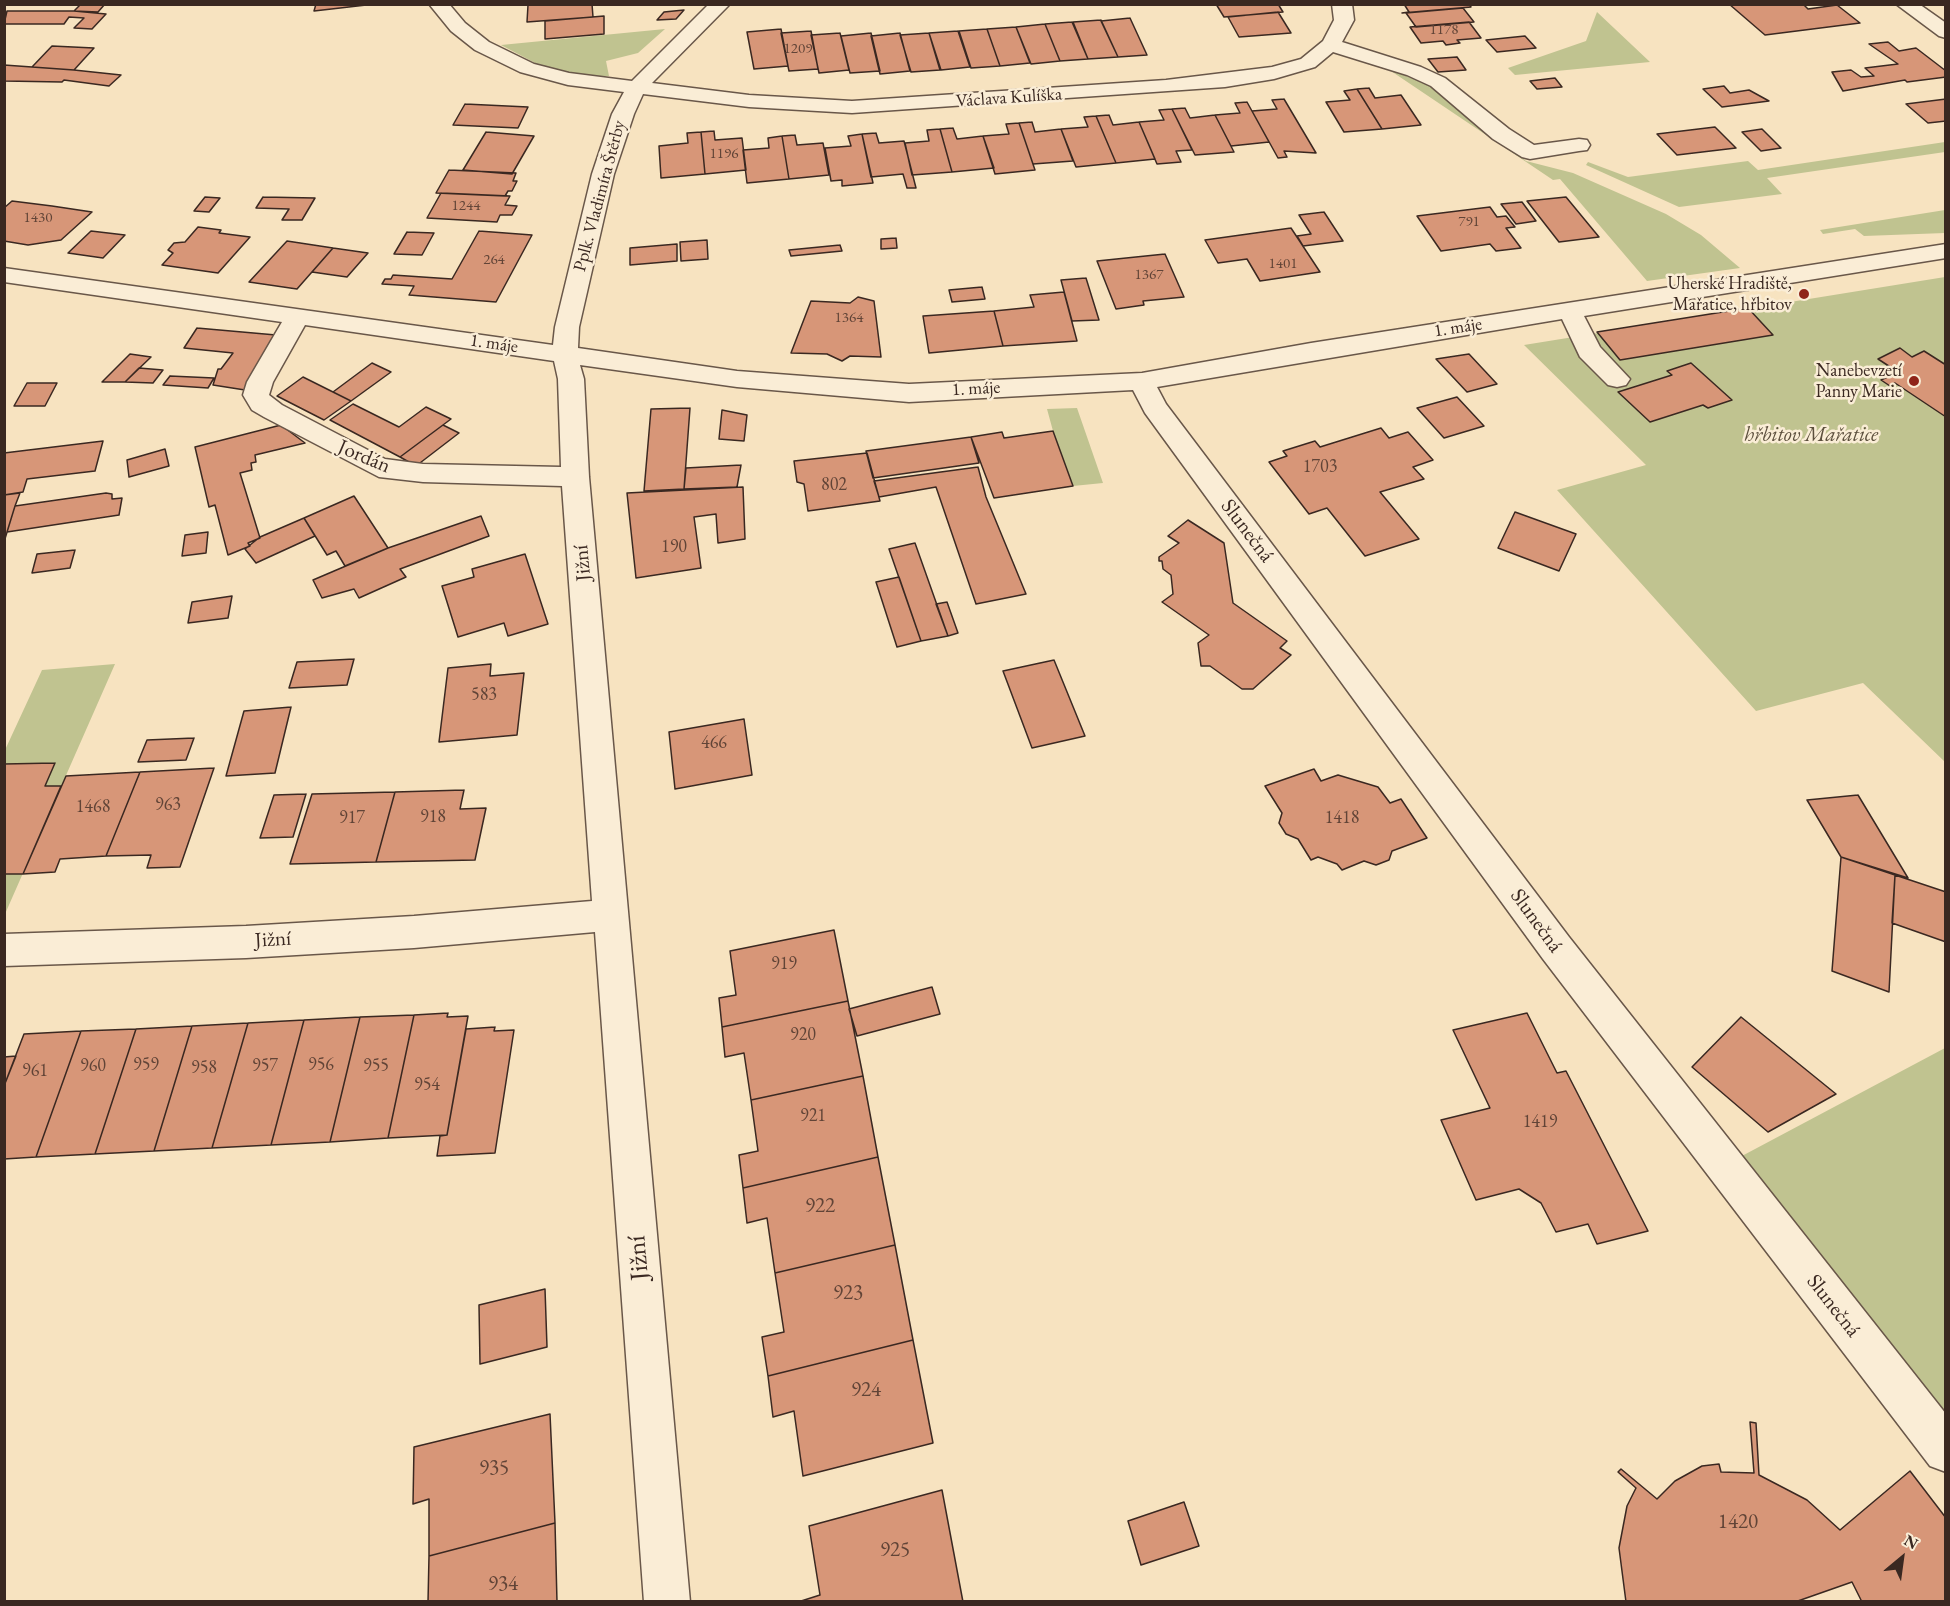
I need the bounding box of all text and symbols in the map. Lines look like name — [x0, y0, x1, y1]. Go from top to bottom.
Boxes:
house number: 1178 — [1430, 21, 1458, 39]
house number: 1209 — [784, 40, 812, 58]
street label: Václava Kulíška — [955, 84, 1063, 112]
street label: Pplk. Vladimíra Štěrby — [569, 118, 631, 274]
house number: 1196 — [710, 145, 738, 163]
house number: 1244 — [452, 197, 480, 215]
house number: 1430 — [24, 209, 52, 227]
house number: 791 — [1458, 213, 1480, 231]
house number: 264 — [483, 251, 505, 269]
house number: 1401 — [1269, 255, 1297, 273]
house number: 1367 — [1135, 266, 1163, 284]
place label: Uherské Hradiště, Mařatice, hřbitov — [1668, 273, 1792, 316]
marker: Uherské Hradiště, Mařatice, hřbitov — [1797, 287, 1811, 301]
house number: 1364 — [835, 309, 863, 327]
street label: 1. máje — [1432, 314, 1484, 342]
street label: 1. máje — [468, 330, 520, 358]
place label: Nanebevzetí Panny Marie — [1816, 360, 1902, 403]
marker: Nanebevzetí Panny Marie — [1907, 374, 1921, 388]
street label: 1. máje — [951, 377, 1001, 401]
park label: hřbitov Mařatice — [1744, 422, 1878, 448]
street label: Jordán — [334, 435, 394, 479]
house number: 1703 — [1303, 456, 1337, 478]
house number: 802 — [821, 474, 847, 496]
street label: Slunečná — [1215, 494, 1279, 568]
house number: 190 — [661, 536, 687, 558]
street label: Jižní — [569, 544, 597, 582]
house number: 583 — [471, 684, 497, 706]
house number: 466 — [701, 732, 727, 754]
house number: 963 — [155, 794, 181, 816]
house number: 1468 — [76, 796, 110, 818]
house number: 918 — [420, 806, 446, 828]
house number: 917 — [339, 807, 365, 829]
house number: 1418 — [1325, 807, 1359, 829]
street label: Slunečná — [1504, 884, 1568, 958]
street label: Jižní — [254, 926, 292, 954]
house number: 919 — [771, 953, 797, 975]
house number: 920 — [790, 1024, 816, 1046]
house number: 959 — [133, 1054, 159, 1076]
house number: 956 — [308, 1054, 334, 1076]
house number: 960 — [80, 1055, 106, 1077]
house number: 957 — [252, 1055, 278, 1077]
house number: 955 — [363, 1055, 389, 1077]
house number: 958 — [191, 1057, 217, 1079]
house number: 961 — [22, 1060, 48, 1082]
house number: 954 — [414, 1074, 440, 1096]
house number: 921 — [800, 1105, 826, 1127]
house number: 1419 — [1523, 1111, 1557, 1133]
house number: 922 — [805, 1193, 835, 1219]
street label: Jižní — [621, 1234, 657, 1282]
street label: Slunečná — [1801, 1270, 1865, 1342]
house number: 923 — [833, 1280, 863, 1306]
house number: 924 — [851, 1377, 881, 1403]
house number: 935 — [479, 1455, 509, 1481]
house number: 1420 — [1718, 1509, 1758, 1535]
north arrow — [1872, 1528, 1932, 1588]
text: N — [1900, 1529, 1922, 1554]
house number: 925 — [880, 1537, 910, 1563]
house number: 934 — [488, 1571, 518, 1597]

